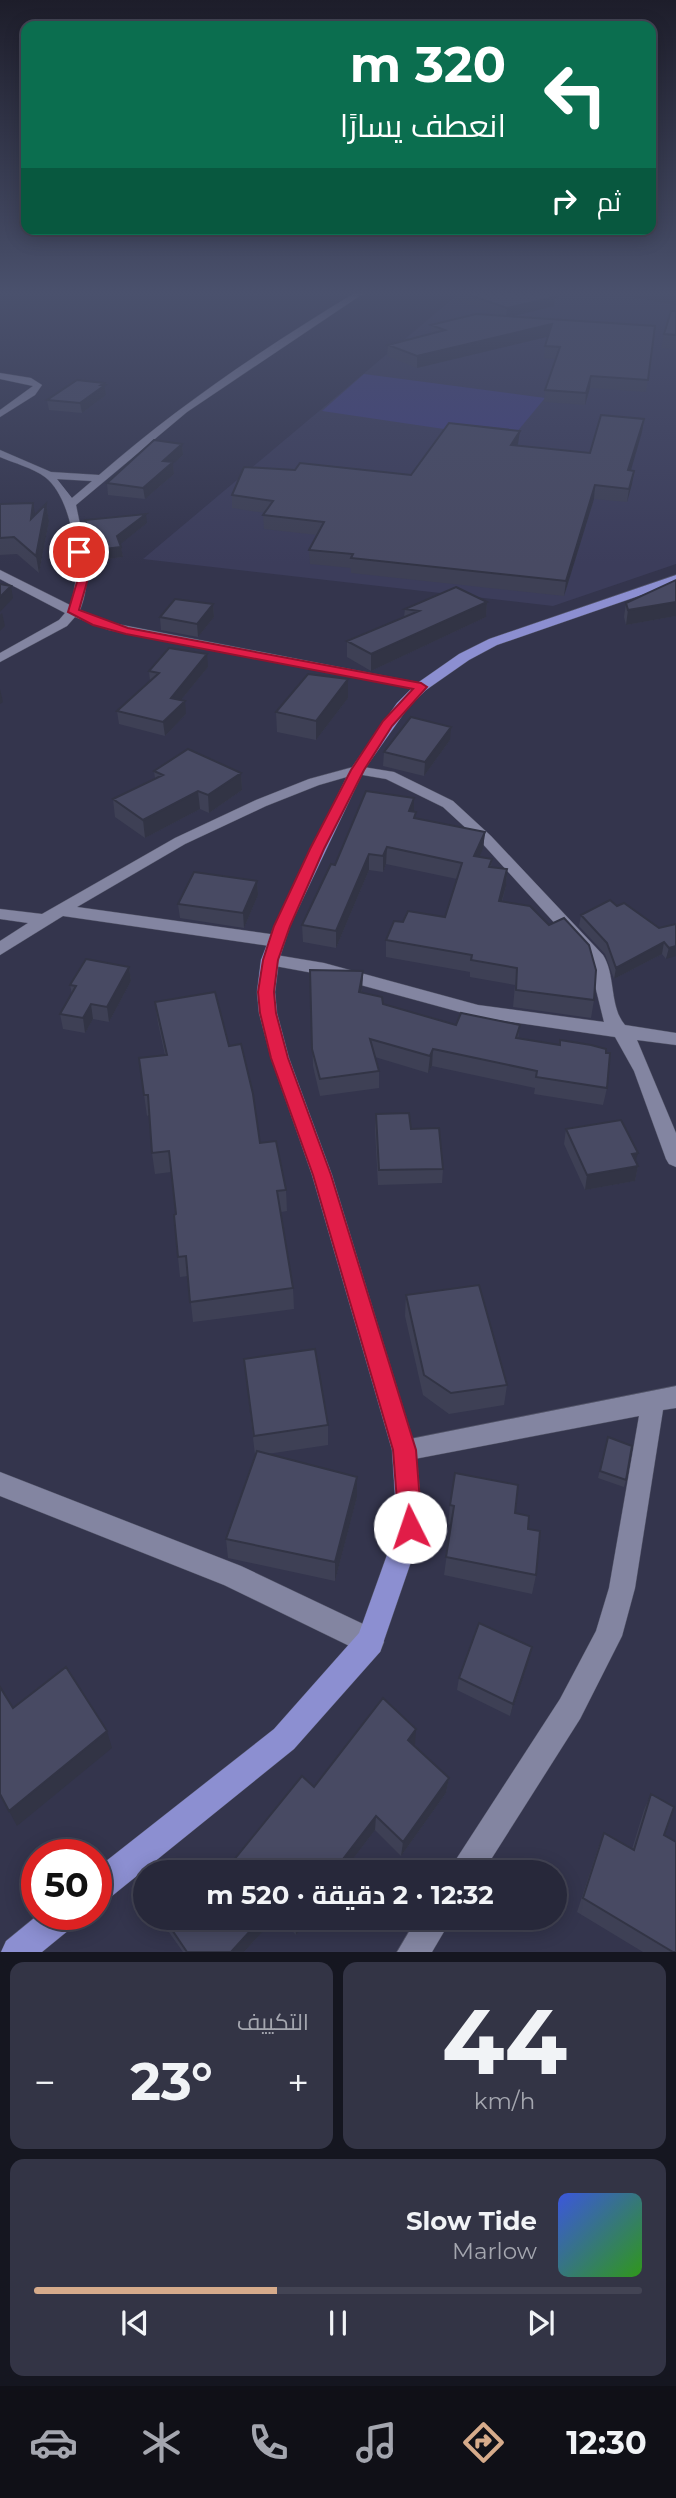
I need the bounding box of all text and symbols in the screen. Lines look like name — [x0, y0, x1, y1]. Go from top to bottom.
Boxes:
text: 320 m — [350, 35, 506, 94]
icon: left — [530, 49, 621, 140]
text: انعطف يسارًا — [340, 106, 506, 145]
icon: right — [545, 182, 583, 220]
text: ثم — [597, 186, 621, 218]
pin — [49, 522, 109, 582]
icon: arrive — [60, 533, 98, 571]
position arrow — [373, 1490, 447, 1564]
speed limit sign: 50 — [21, 1839, 112, 1930]
text: 12:32 · 2 دقيقة · 520 m — [206, 1879, 494, 1911]
text: 44 — [442, 1986, 567, 2097]
text: التكييف — [237, 2008, 309, 2036]
text: 23° — [130, 2050, 213, 2113]
text: − — [34, 2059, 56, 2106]
text: + — [287, 2059, 309, 2106]
text: km/h — [474, 2087, 535, 2115]
text: Slow Tide — [406, 2205, 537, 2237]
text: Marlow — [452, 2237, 537, 2265]
icon: previous — [116, 2304, 154, 2342]
icon: pause — [319, 2304, 357, 2342]
icon: next — [522, 2304, 560, 2342]
icon: car — [29, 2418, 78, 2467]
icon: climate — [137, 2418, 186, 2467]
icon: phone — [244, 2418, 293, 2467]
icon: music — [352, 2418, 401, 2467]
icon: directions — [459, 2418, 508, 2467]
text: 12:30 — [566, 2423, 647, 2462]

